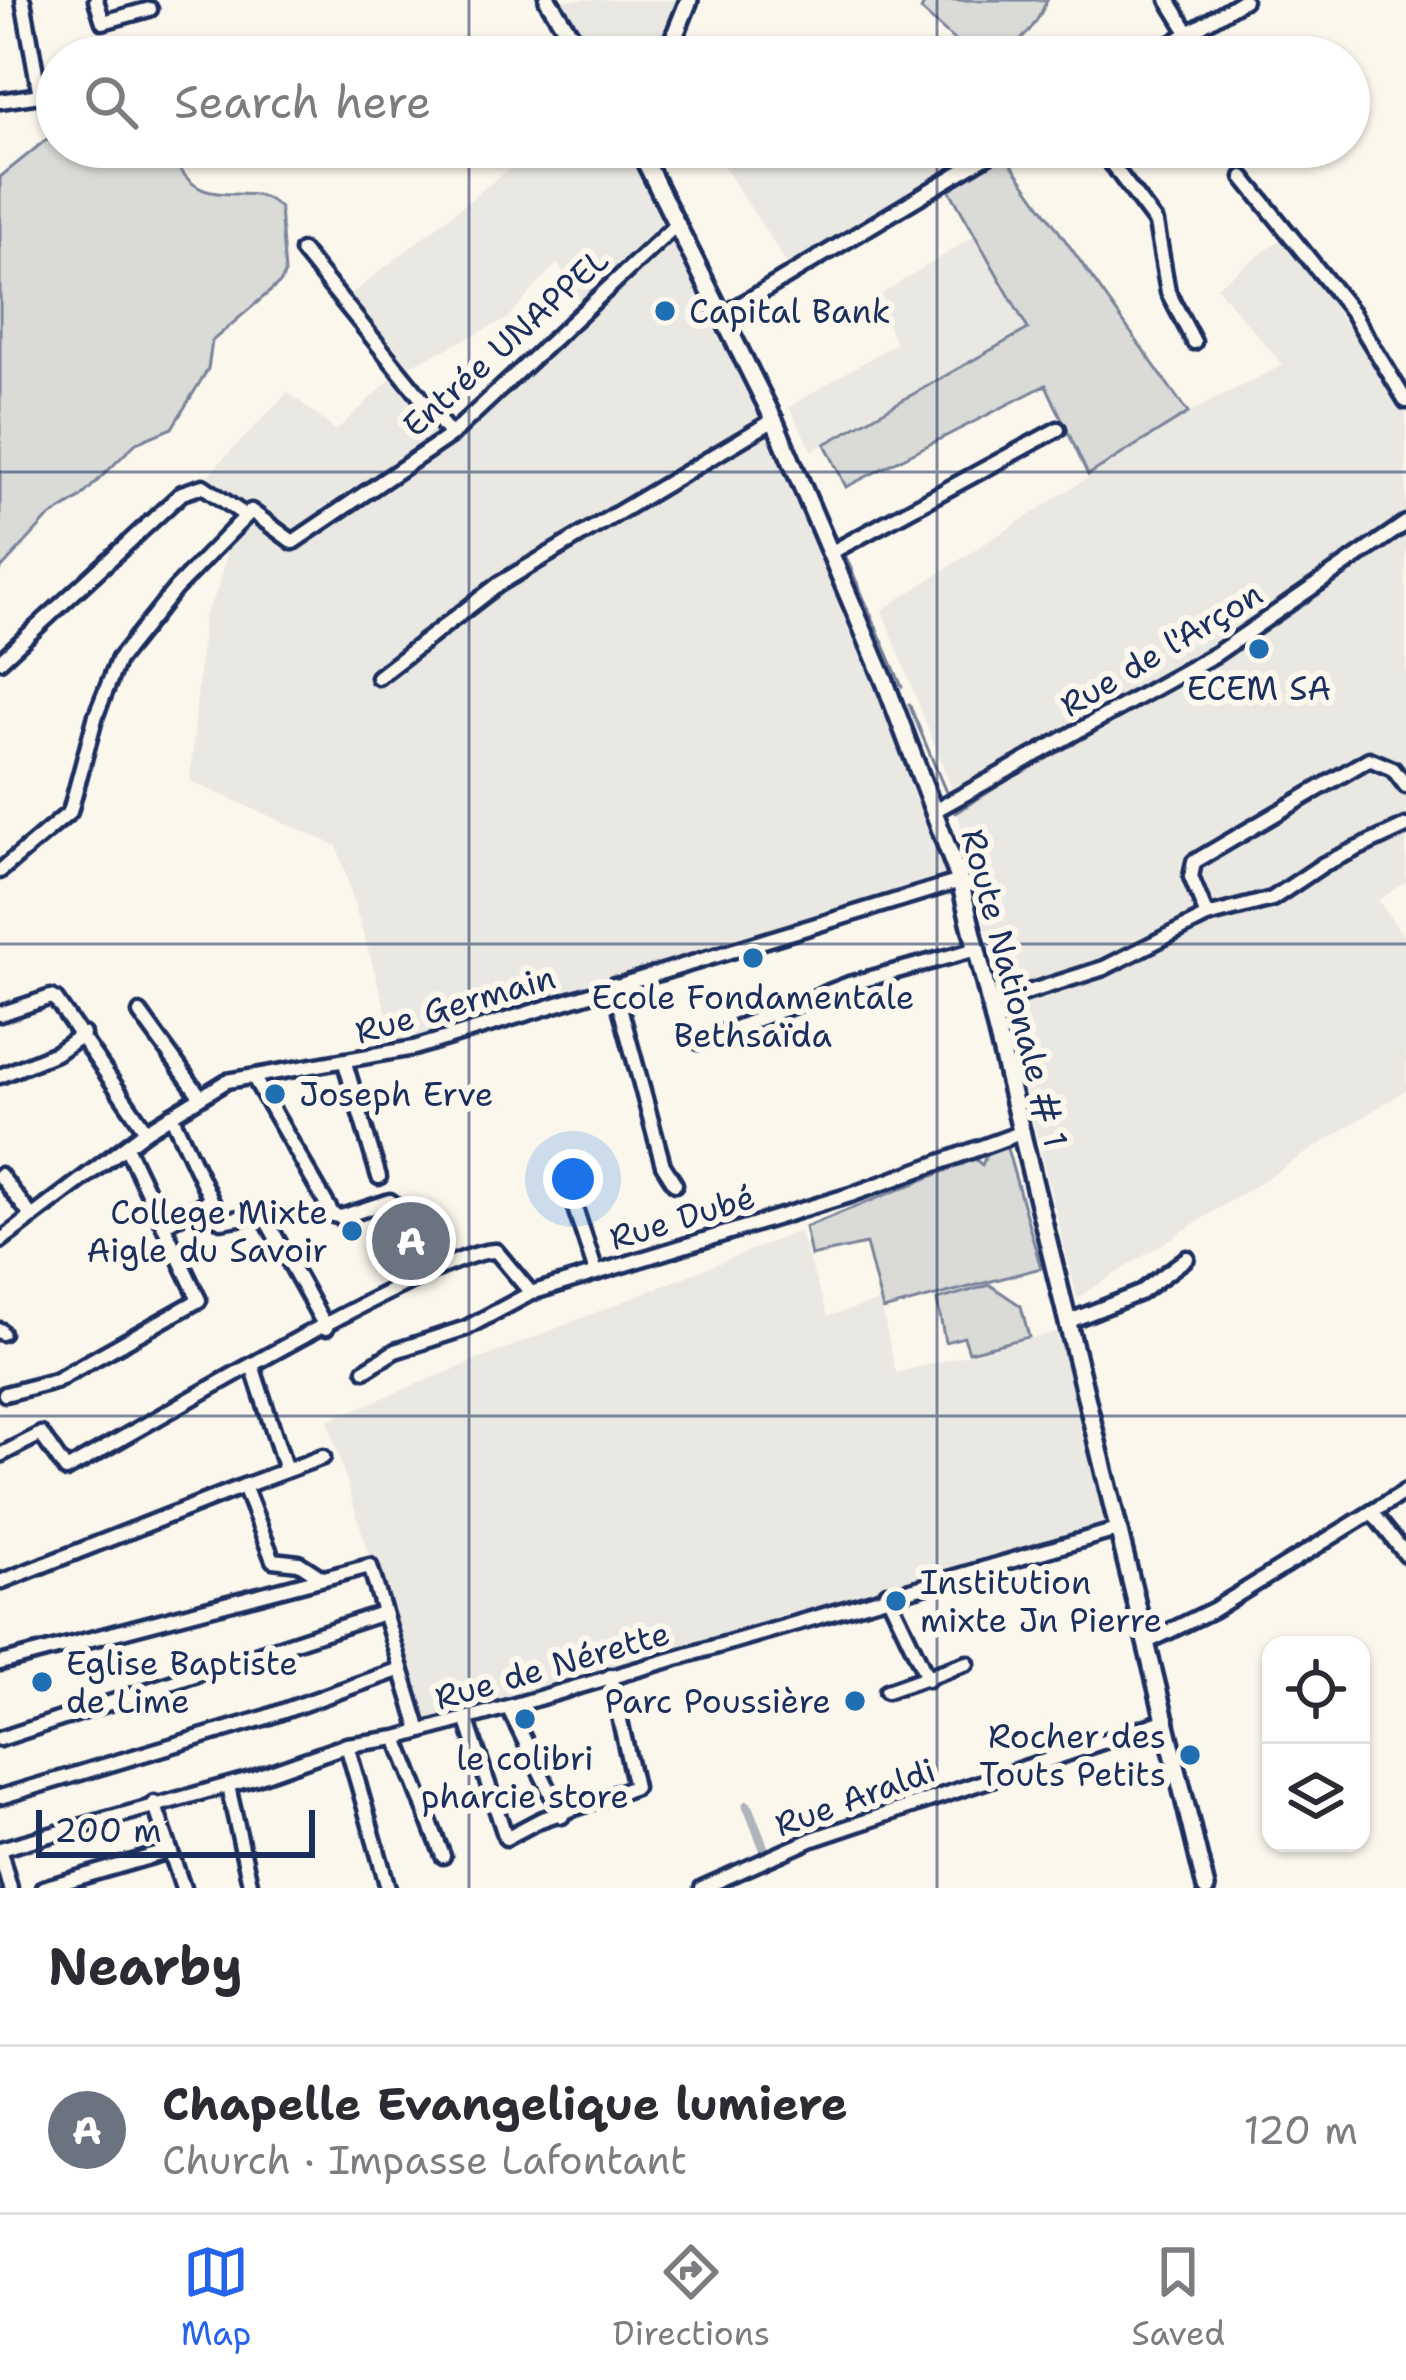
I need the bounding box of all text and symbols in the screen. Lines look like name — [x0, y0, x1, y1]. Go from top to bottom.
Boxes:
search box — [36, 36, 1370, 168]
icon: search — [78, 69, 144, 135]
text: Search here — [174, 72, 431, 132]
street label: Entrée UNAPPEL — [393, 238, 618, 447]
place label: Capital Bank — [689, 289, 891, 334]
marker: Capital Bank — [652, 298, 678, 324]
street label: Rue de l'Arçon — [1052, 571, 1271, 728]
marker: ECEM SA — [1246, 636, 1272, 662]
place label: ECEM SA — [1187, 666, 1331, 711]
street label: Route Nationale # 1 — [950, 824, 1079, 1152]
marker: Ecole Fondamentale Bethsaïda — [740, 945, 766, 971]
street label: Rue Germain — [350, 954, 560, 1055]
place label: Ecole Fondamentale Bethsaïda — [592, 975, 914, 1058]
place label: Joseph Erve — [299, 1072, 494, 1117]
marker: Joseph Erve — [262, 1081, 288, 1107]
your location — [543, 1149, 603, 1209]
street label: Rue Dubé — [604, 1174, 760, 1261]
place label: College Mixte Aigle du Savoir — [86, 1190, 328, 1273]
pin: A — [372, 1196, 450, 1286]
marker: College Mixte Aigle du Savoir — [339, 1218, 365, 1244]
place label: Institution mixte Jn Pierre — [920, 1560, 1162, 1643]
marker: Institution mixte Jn Pierre — [883, 1588, 909, 1614]
street label: Rue de Nérette — [430, 1610, 675, 1720]
map controls — [1262, 1636, 1370, 1852]
button: locate — [1262, 1636, 1370, 1744]
place label: Eglise Baptiste de Lime — [66, 1641, 298, 1724]
marker: Eglise Baptiste de Lime — [29, 1669, 55, 1695]
place label: Parc Poussière — [605, 1679, 831, 1724]
marker: Parc Poussière — [842, 1688, 868, 1714]
marker: le colibri pharcie store — [512, 1706, 538, 1732]
place label: Rocher des Touts Petits — [979, 1714, 1166, 1797]
place label: le colibri pharcie store — [421, 1736, 629, 1819]
marker: Rocher des Touts Petits — [1177, 1742, 1203, 1768]
button: layers — [1262, 1744, 1370, 1852]
street label: Rue Araldi — [769, 1748, 942, 1847]
scale bar — [36, 1804, 315, 1857]
text: 200 m — [54, 1808, 162, 1853]
text: Nearby — [48, 1932, 243, 2000]
text: Chapelle Evangelique lumiere — [162, 2074, 848, 2134]
text: A — [72, 2104, 102, 2156]
text: 120 m — [1243, 2104, 1358, 2156]
text: Church · Impasse Lafontant — [162, 2134, 687, 2186]
tab: Map — [181, 2239, 251, 2356]
tab: Directions — [613, 2239, 770, 2356]
tab: Saved — [1132, 2239, 1225, 2356]

